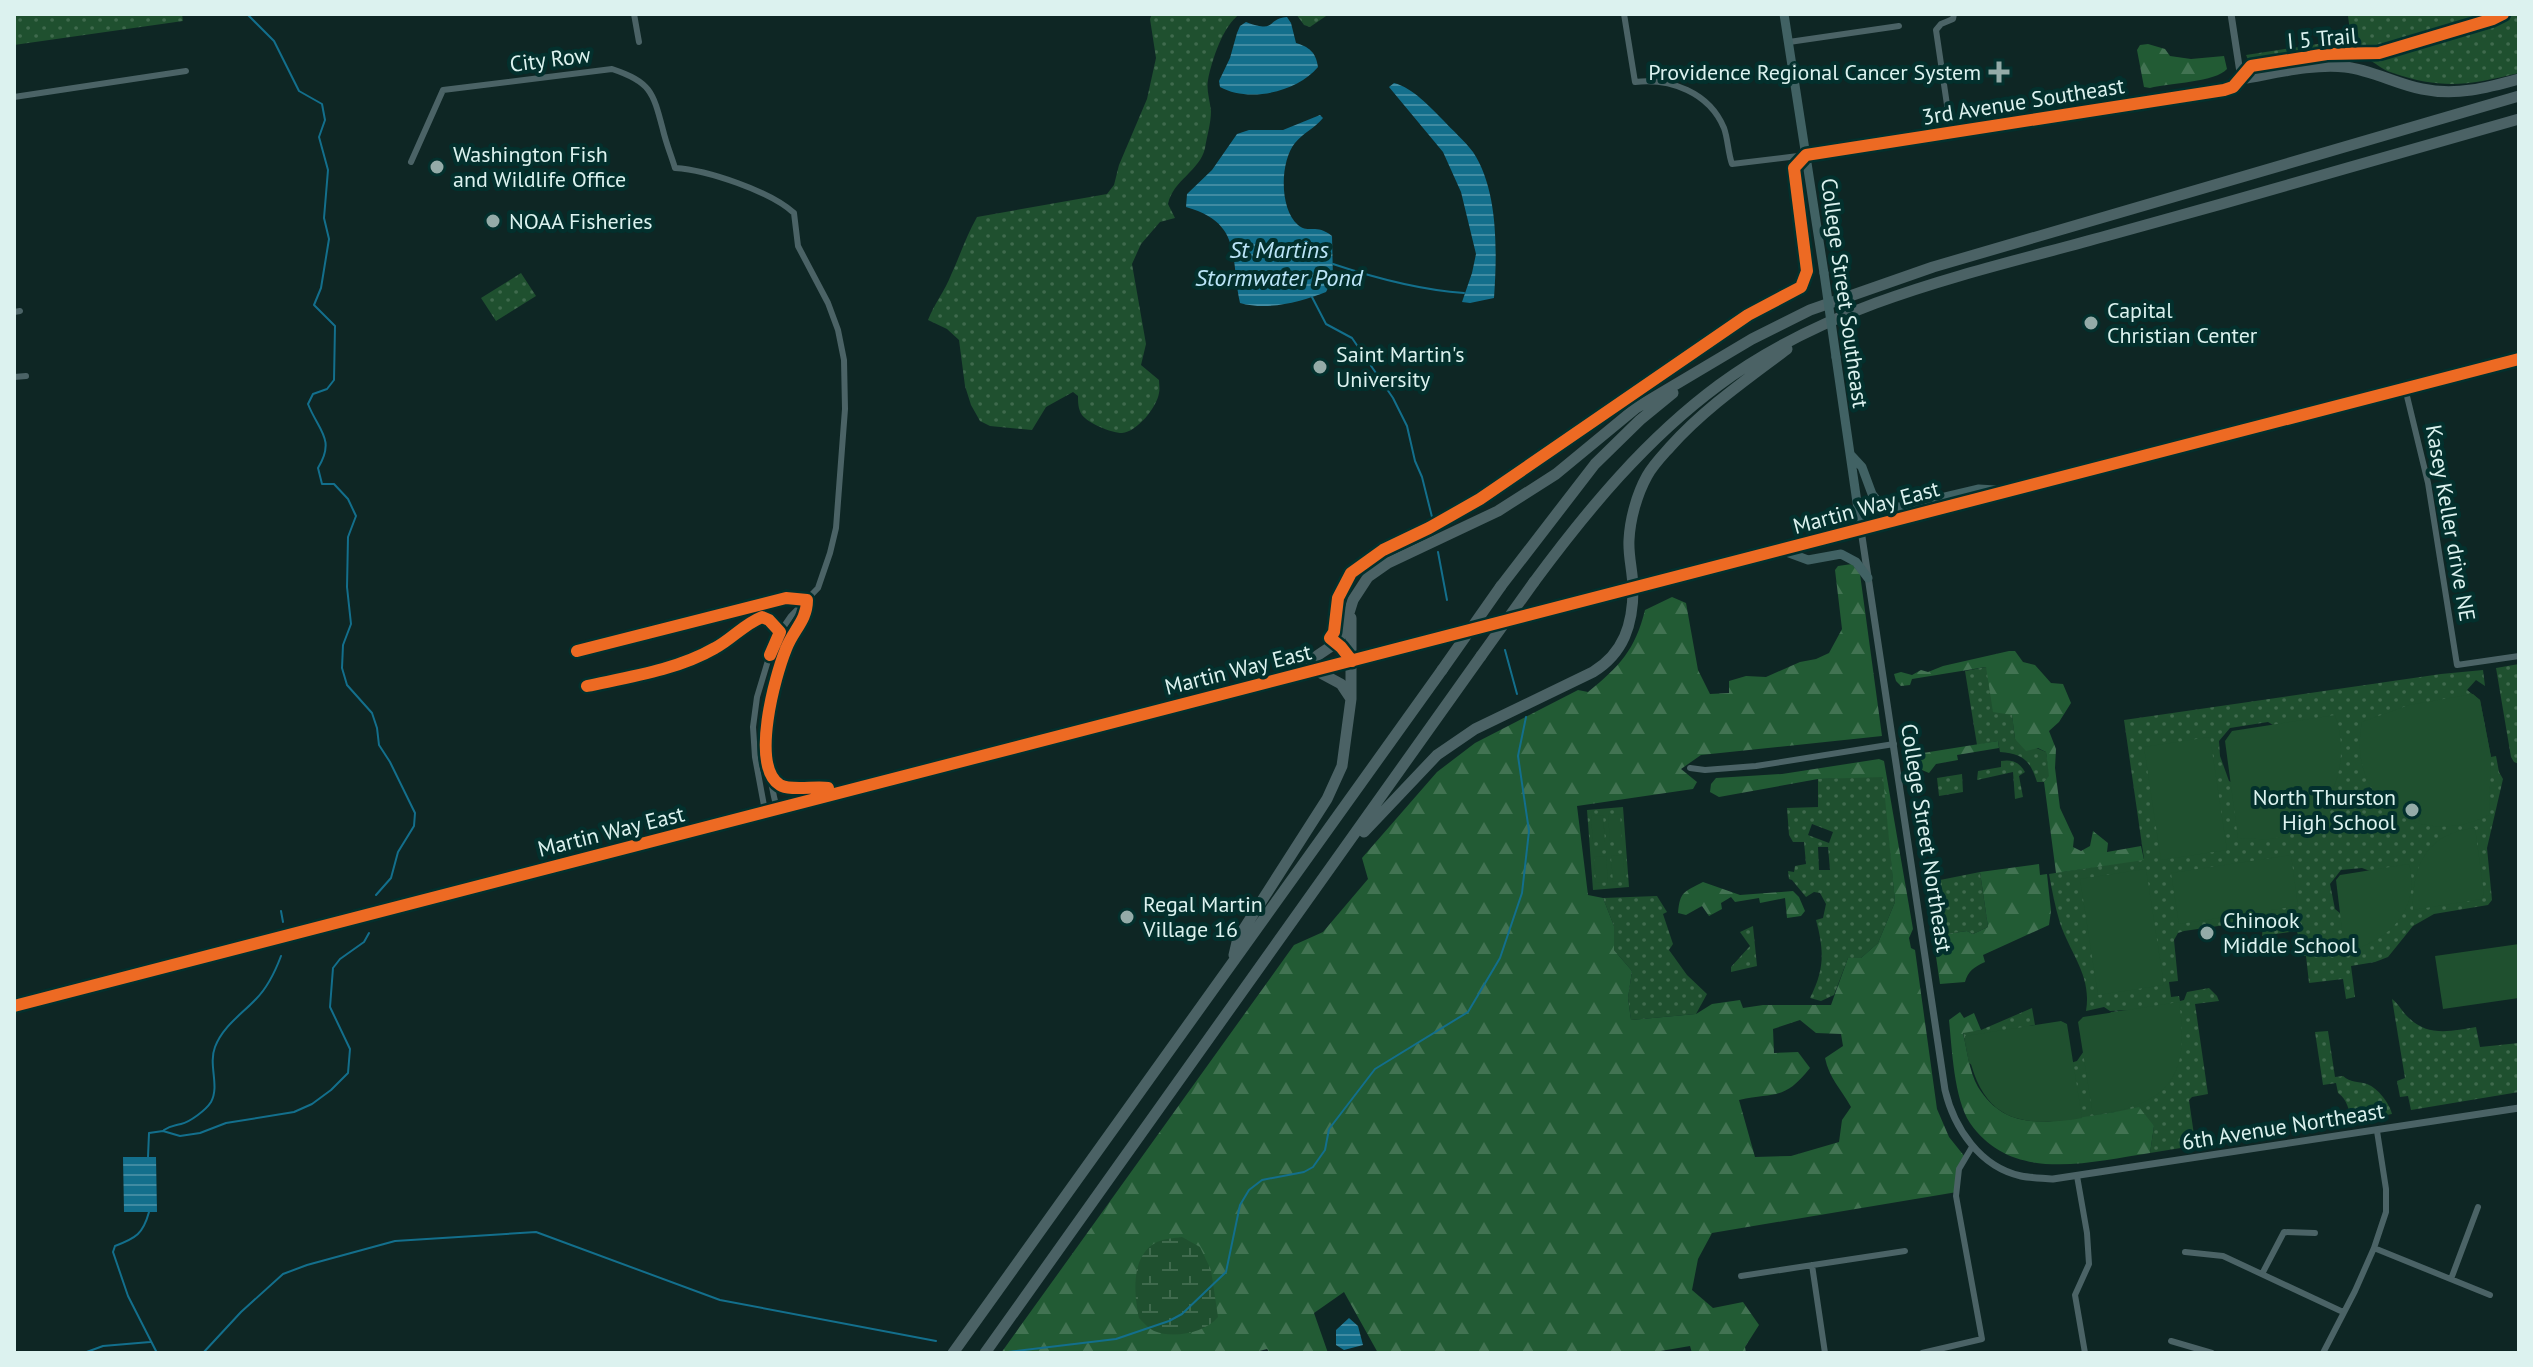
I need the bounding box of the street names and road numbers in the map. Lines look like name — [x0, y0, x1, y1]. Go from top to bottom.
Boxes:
street label: I 5 Trail — [2286, 21, 2359, 55]
street label: City Row — [508, 40, 592, 78]
street label: 3rd Avenue Southeast — [1920, 71, 2127, 131]
street label: College Street Southeast — [1815, 176, 1875, 410]
street label: Kasey Keller drive NE — [2420, 423, 2482, 623]
street label: Martin Way East — [1790, 474, 1943, 540]
street label: Martin Way East — [1162, 637, 1315, 701]
street label: College Street Northeast — [1895, 722, 1959, 955]
street label: Martin Way East — [535, 799, 688, 863]
street label: 6th Avenue Northeast — [2180, 1096, 2387, 1156]

